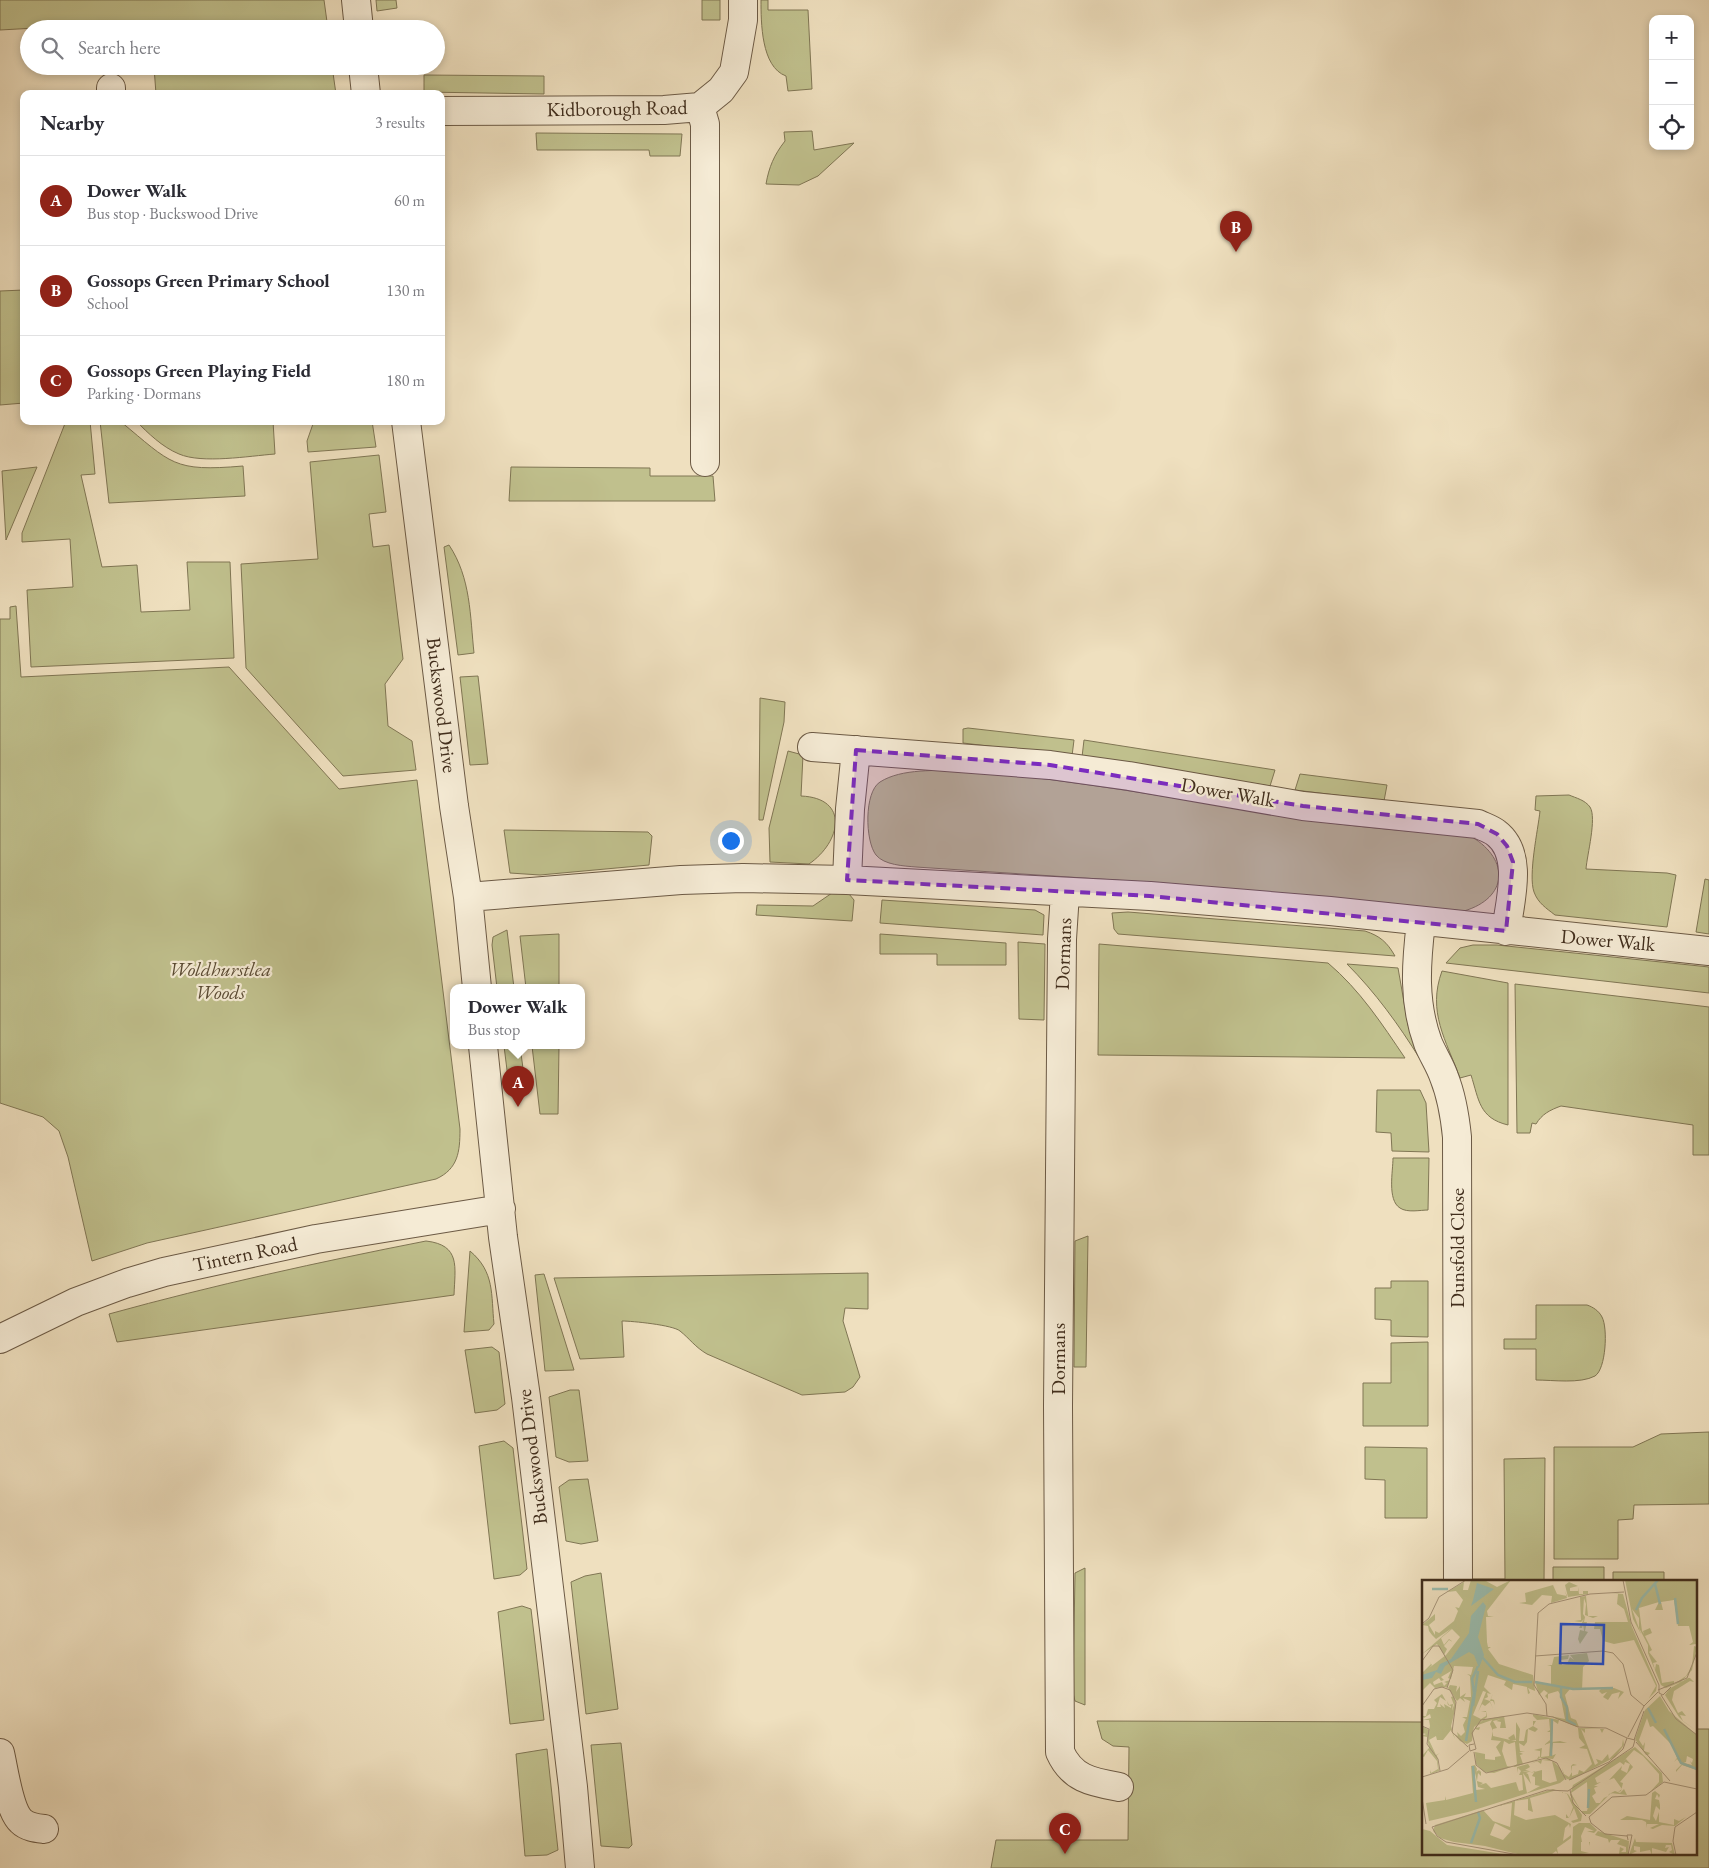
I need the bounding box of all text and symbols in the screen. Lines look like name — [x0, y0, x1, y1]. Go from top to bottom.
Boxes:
map controls — [1649, 15, 1694, 150]
button: + — [1649, 15, 1694, 60]
search box — [20, 20, 445, 75]
icon: search — [38, 34, 66, 62]
text: Search here — [78, 35, 160, 60]
button: − — [1649, 60, 1694, 105]
street label: Kidborough Road — [546, 94, 689, 122]
button: locate — [1649, 105, 1694, 150]
text: Nearby — [40, 109, 104, 136]
text: 3 results — [375, 112, 425, 133]
text: Dower Walk — [87, 178, 187, 203]
text: A — [50, 190, 62, 211]
text: 60 m — [394, 190, 425, 211]
text: Bus stop · Buckswood Drive — [87, 203, 258, 224]
pin: B — [1220, 211, 1252, 252]
text: Gossops Green Primary School — [87, 268, 330, 293]
text: B — [51, 280, 61, 301]
text: 130 m — [386, 280, 425, 301]
text: School — [87, 293, 129, 314]
text: Gossops Green Playing Field — [87, 358, 311, 383]
text: C — [50, 370, 62, 391]
text: 180 m — [386, 370, 425, 391]
text: Parking · Dormans — [87, 383, 201, 404]
street label: Buckswood Drive — [421, 636, 463, 774]
street label: Dower Walk — [1179, 771, 1278, 813]
your location — [718, 828, 744, 854]
street label: Dormans — [1049, 917, 1077, 991]
street label: Dower Walk — [1560, 923, 1657, 957]
park label: Woldhurstlea Woods — [169, 956, 271, 1005]
popup — [450, 984, 585, 1049]
text: Dower Walk — [468, 994, 567, 1019]
text: Bus stop — [468, 1019, 520, 1040]
pin: A — [502, 1066, 534, 1107]
street label: Dunsfold Close — [1444, 1188, 1470, 1308]
street label: Tintern Road — [190, 1230, 300, 1278]
street label: Dormans — [1045, 1323, 1071, 1395]
street label: Buckswood Drive — [511, 1388, 553, 1526]
inset map — [1422, 1580, 1696, 1856]
pin: C — [1049, 1813, 1081, 1854]

